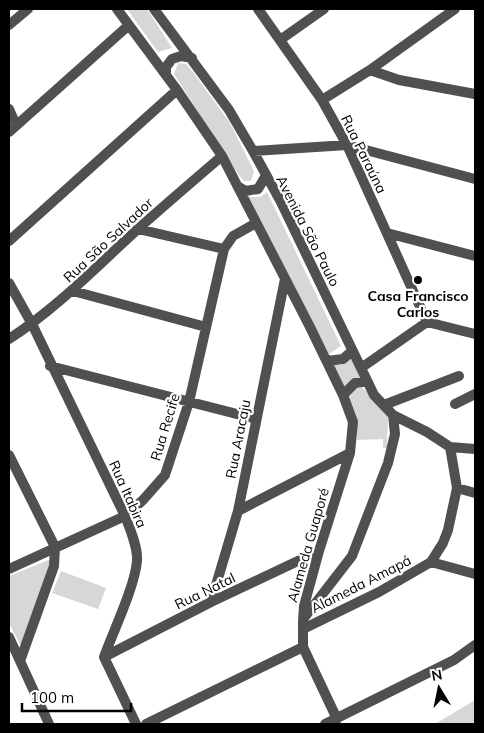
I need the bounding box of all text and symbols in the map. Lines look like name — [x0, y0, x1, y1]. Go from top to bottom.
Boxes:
street label: Rua Paraúna — [337, 112, 391, 196]
street label: Avenida São Paulo — [272, 172, 344, 290]
street label: Rua São Salvador — [59, 193, 157, 286]
marker: Casa Francisco Carlos — [412, 274, 424, 286]
place label: Casa Francisco Carlos — [368, 287, 468, 321]
street label: Rua Recife — [146, 391, 184, 463]
street label: Rua Aracaju — [222, 398, 254, 480]
street label: Rua Itabira — [105, 458, 151, 530]
street label: Alameda Guaporé — [283, 486, 333, 604]
street label: Alameda Amapá — [308, 551, 414, 617]
street label: Rua Natal — [172, 569, 238, 613]
north arrow — [414, 663, 464, 713]
text: N — [430, 665, 444, 685]
scale bar — [22, 680, 131, 712]
text: 100 m — [30, 688, 74, 707]

